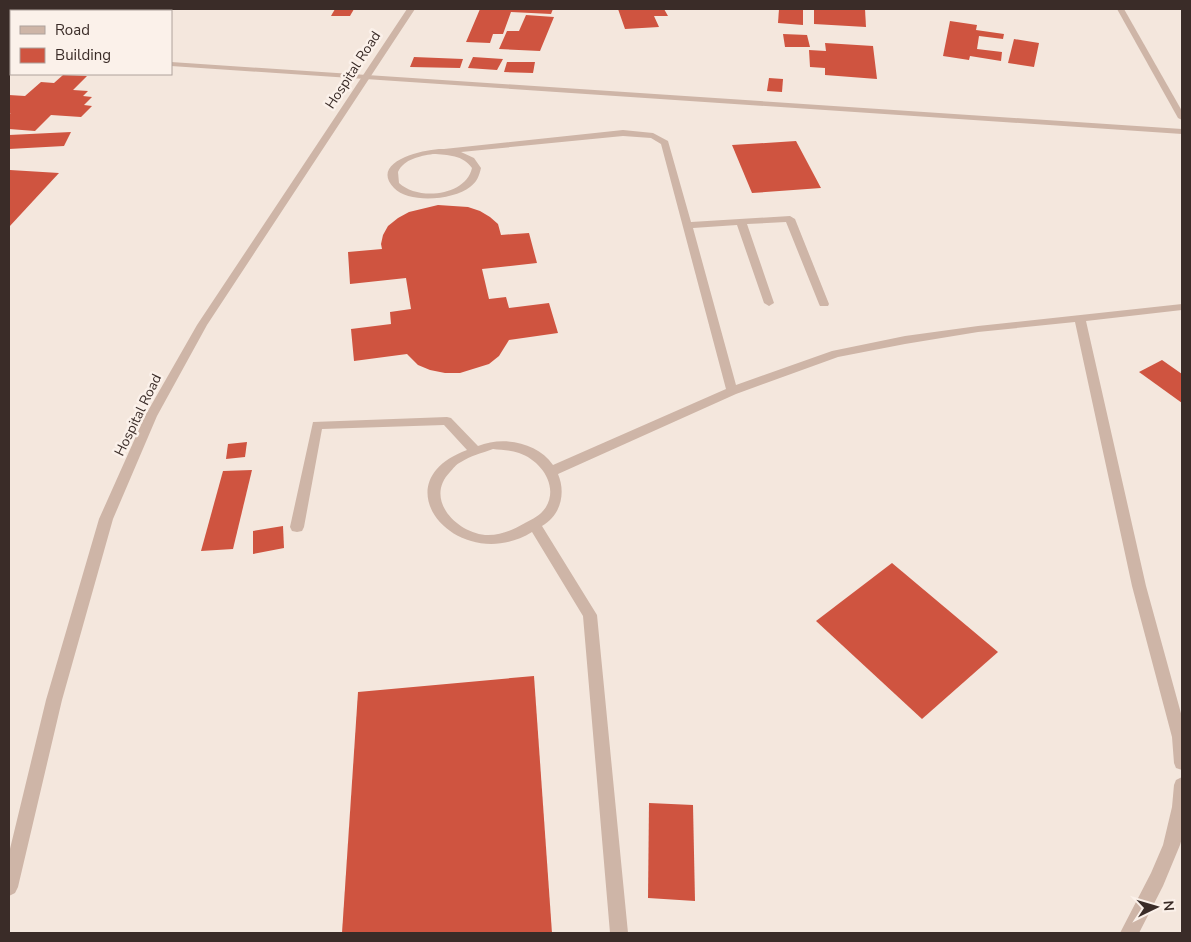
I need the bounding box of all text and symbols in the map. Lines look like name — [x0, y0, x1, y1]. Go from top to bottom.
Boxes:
legend — [10, 10, 172, 75]
text: Road — [55, 20, 90, 40]
street label: Hospital Road — [321, 27, 385, 113]
text: Building — [55, 45, 111, 65]
street label: Hospital Road — [110, 371, 166, 459]
north arrow — [1131, 882, 1181, 932]
text: N — [1159, 900, 1178, 912]

